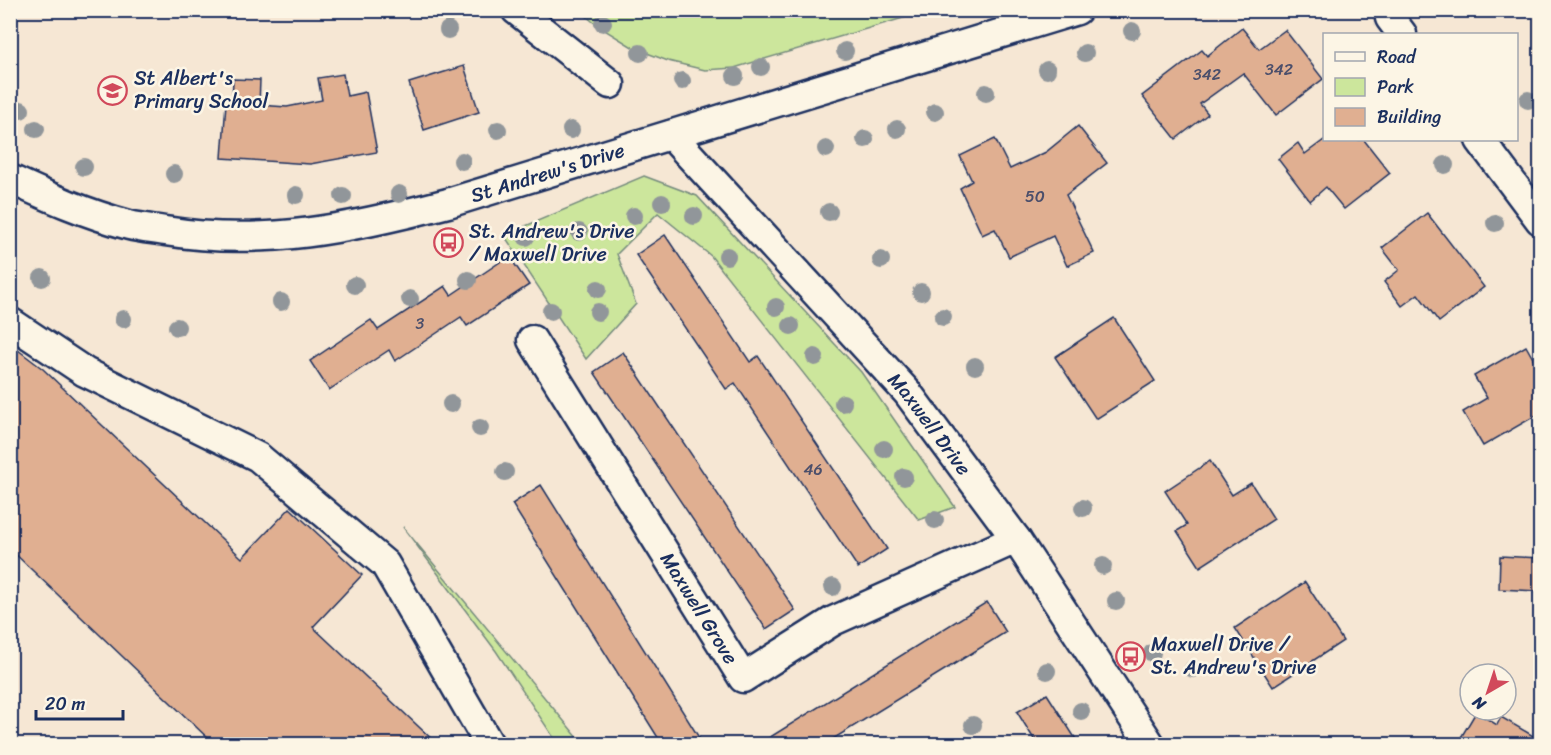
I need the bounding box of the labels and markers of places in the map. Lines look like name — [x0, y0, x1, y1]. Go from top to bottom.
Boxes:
place label: St Albert's Primary School — [134, 61, 269, 119]
school or university icon: St Albert's Primary School — [97, 74, 129, 106]
place label: St. Andrew's Drive / Maxwell Drive — [469, 214, 634, 272]
bus stop icon: St. Andrew's Drive / Maxwell Drive — [432, 226, 464, 258]
place label: Maxwell Drive / St. Andrew's Drive — [1151, 627, 1316, 685]
bus stop icon: Maxwell Drive / St. Andrew's Drive — [1114, 640, 1146, 672]

